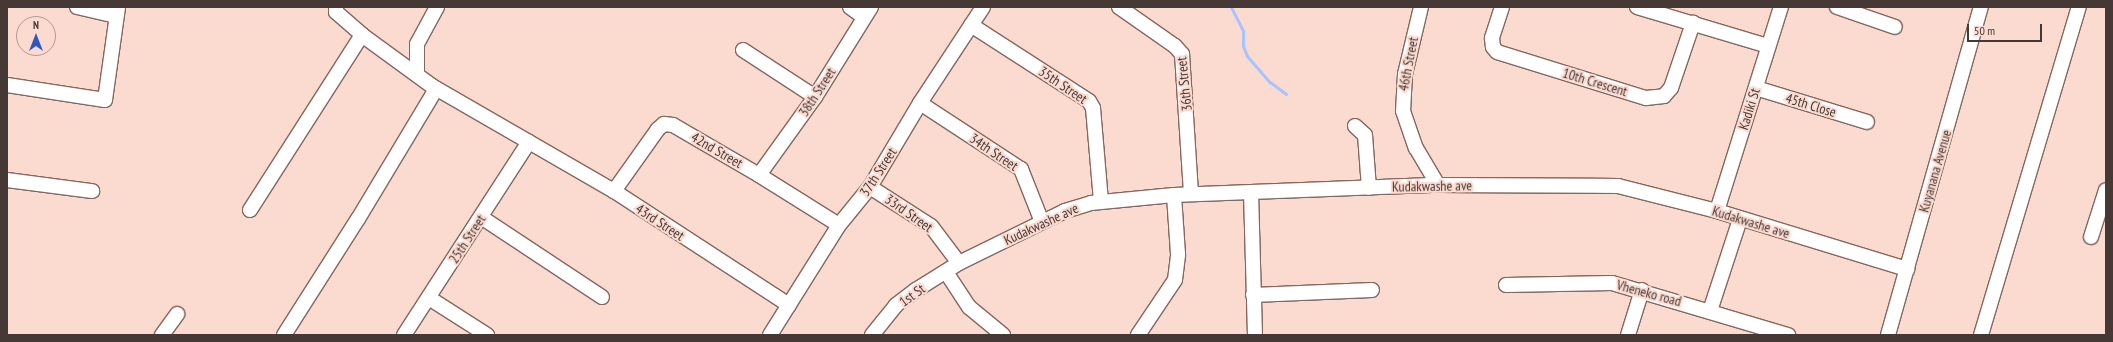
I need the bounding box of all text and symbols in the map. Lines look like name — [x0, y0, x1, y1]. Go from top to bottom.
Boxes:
north arrow — [16, 16, 56, 56]
scale bar — [1969, 16, 2044, 42]
text: N — [33, 18, 39, 32]
text: 50 m — [1974, 23, 1995, 38]
street label: 46th Street — [1395, 36, 1421, 92]
street label: 36th Street — [1173, 56, 1195, 112]
street label: 35th Street — [1036, 63, 1090, 107]
street label: 10th Crescent — [1561, 64, 1629, 100]
street label: 38th Street — [795, 65, 839, 119]
street label: Kadiki St — [1735, 86, 1763, 132]
street label: 45th Close — [1784, 89, 1838, 121]
street label: Kuyanana Avenue — [1915, 128, 1955, 214]
street label: 42nd Street — [688, 129, 746, 171]
street label: 34th Street — [967, 130, 1021, 174]
street label: 37th Street — [856, 145, 900, 199]
street label: Kudakwashe ave — [1392, 177, 1472, 195]
street label: 33rd Street — [882, 191, 936, 235]
street label: Kudakwashe ave — [1001, 199, 1081, 249]
street label: 43rd Street — [633, 200, 687, 244]
street label: Kudakwashe ave — [1710, 202, 1792, 242]
street label: 25th Street — [445, 212, 489, 266]
street label: Vheneko road — [1615, 276, 1683, 310]
street label: 1st St — [896, 280, 928, 310]

